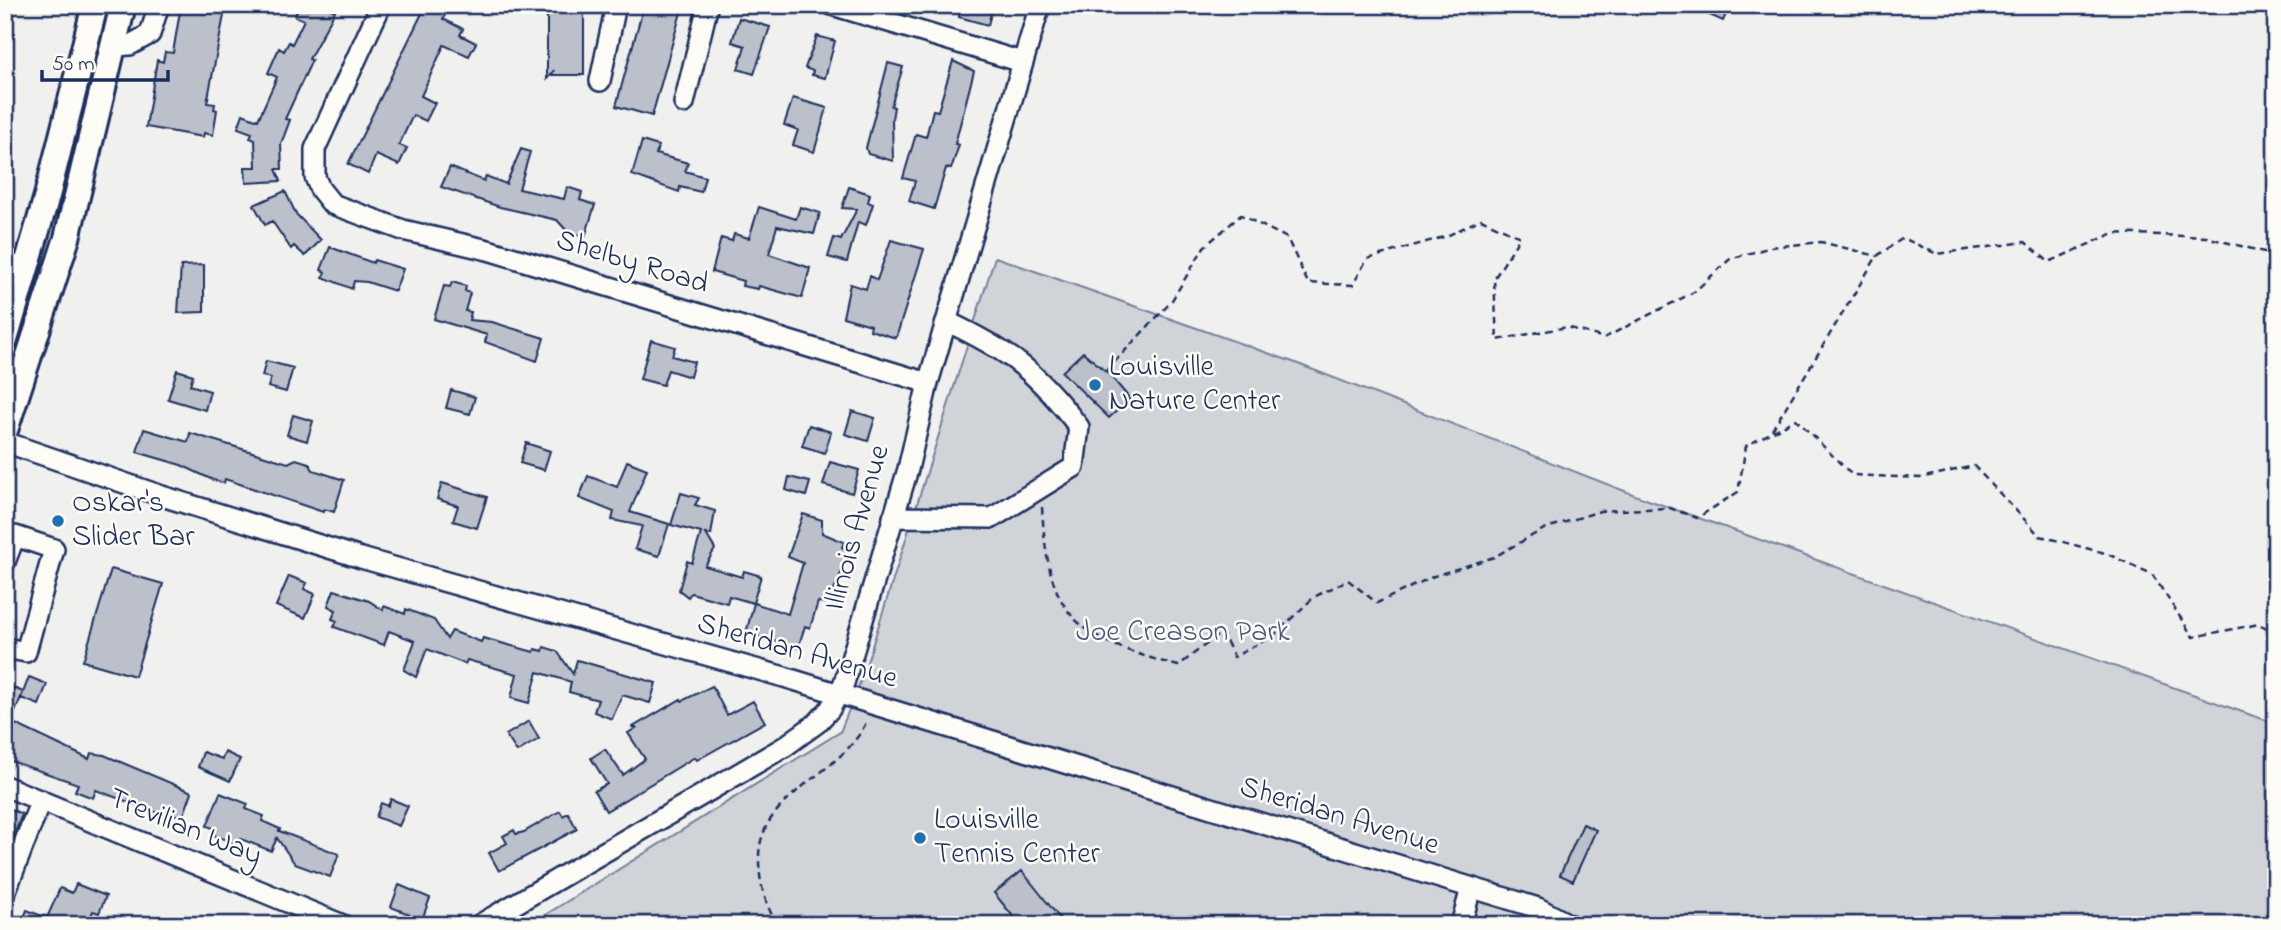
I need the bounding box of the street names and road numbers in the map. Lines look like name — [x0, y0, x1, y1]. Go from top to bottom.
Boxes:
street label: Shelby Road — [550, 219, 714, 307]
street label: Illinois Avenue — [813, 439, 903, 616]
street label: Sheridan Avenue — [692, 602, 903, 702]
street label: Sheridan Avenue — [1234, 766, 1445, 868]
street label: Trevilian Way — [102, 777, 268, 879]

